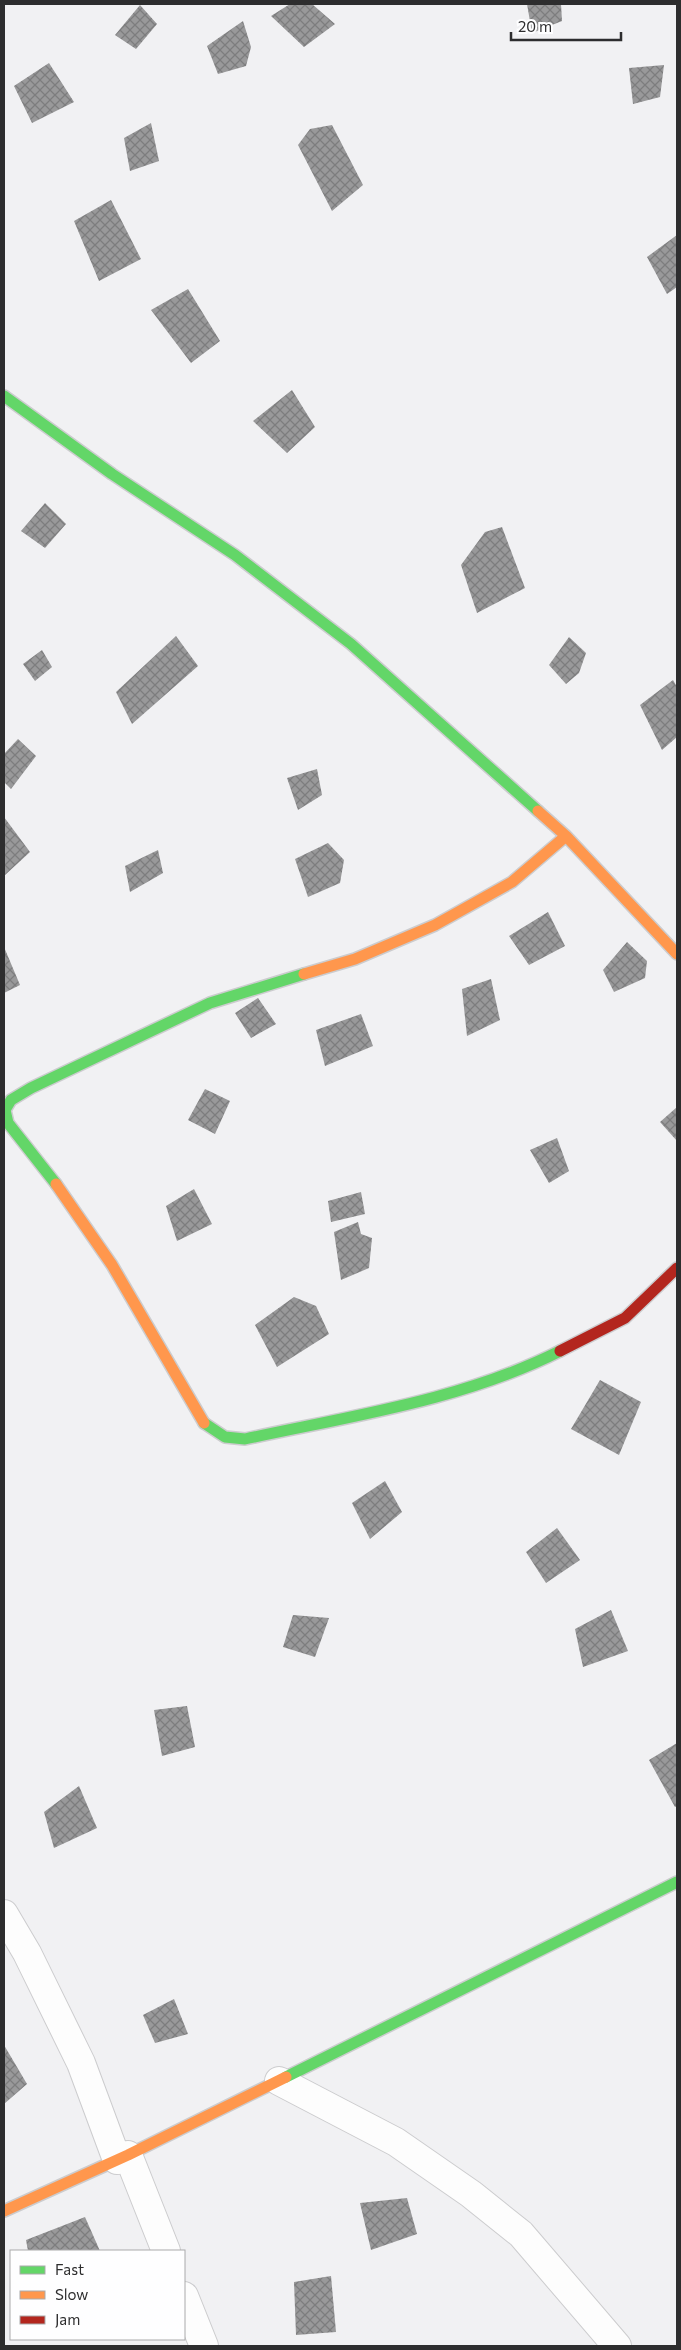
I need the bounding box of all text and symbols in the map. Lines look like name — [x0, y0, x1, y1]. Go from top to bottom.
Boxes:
scale bar — [511, 10, 621, 42]
text: 20 m — [518, 17, 552, 35]
legend — [10, 2250, 185, 2340]
text: Fast — [55, 2260, 84, 2278]
text: Slow — [55, 2285, 88, 2303]
text: Jam — [55, 2310, 80, 2328]

